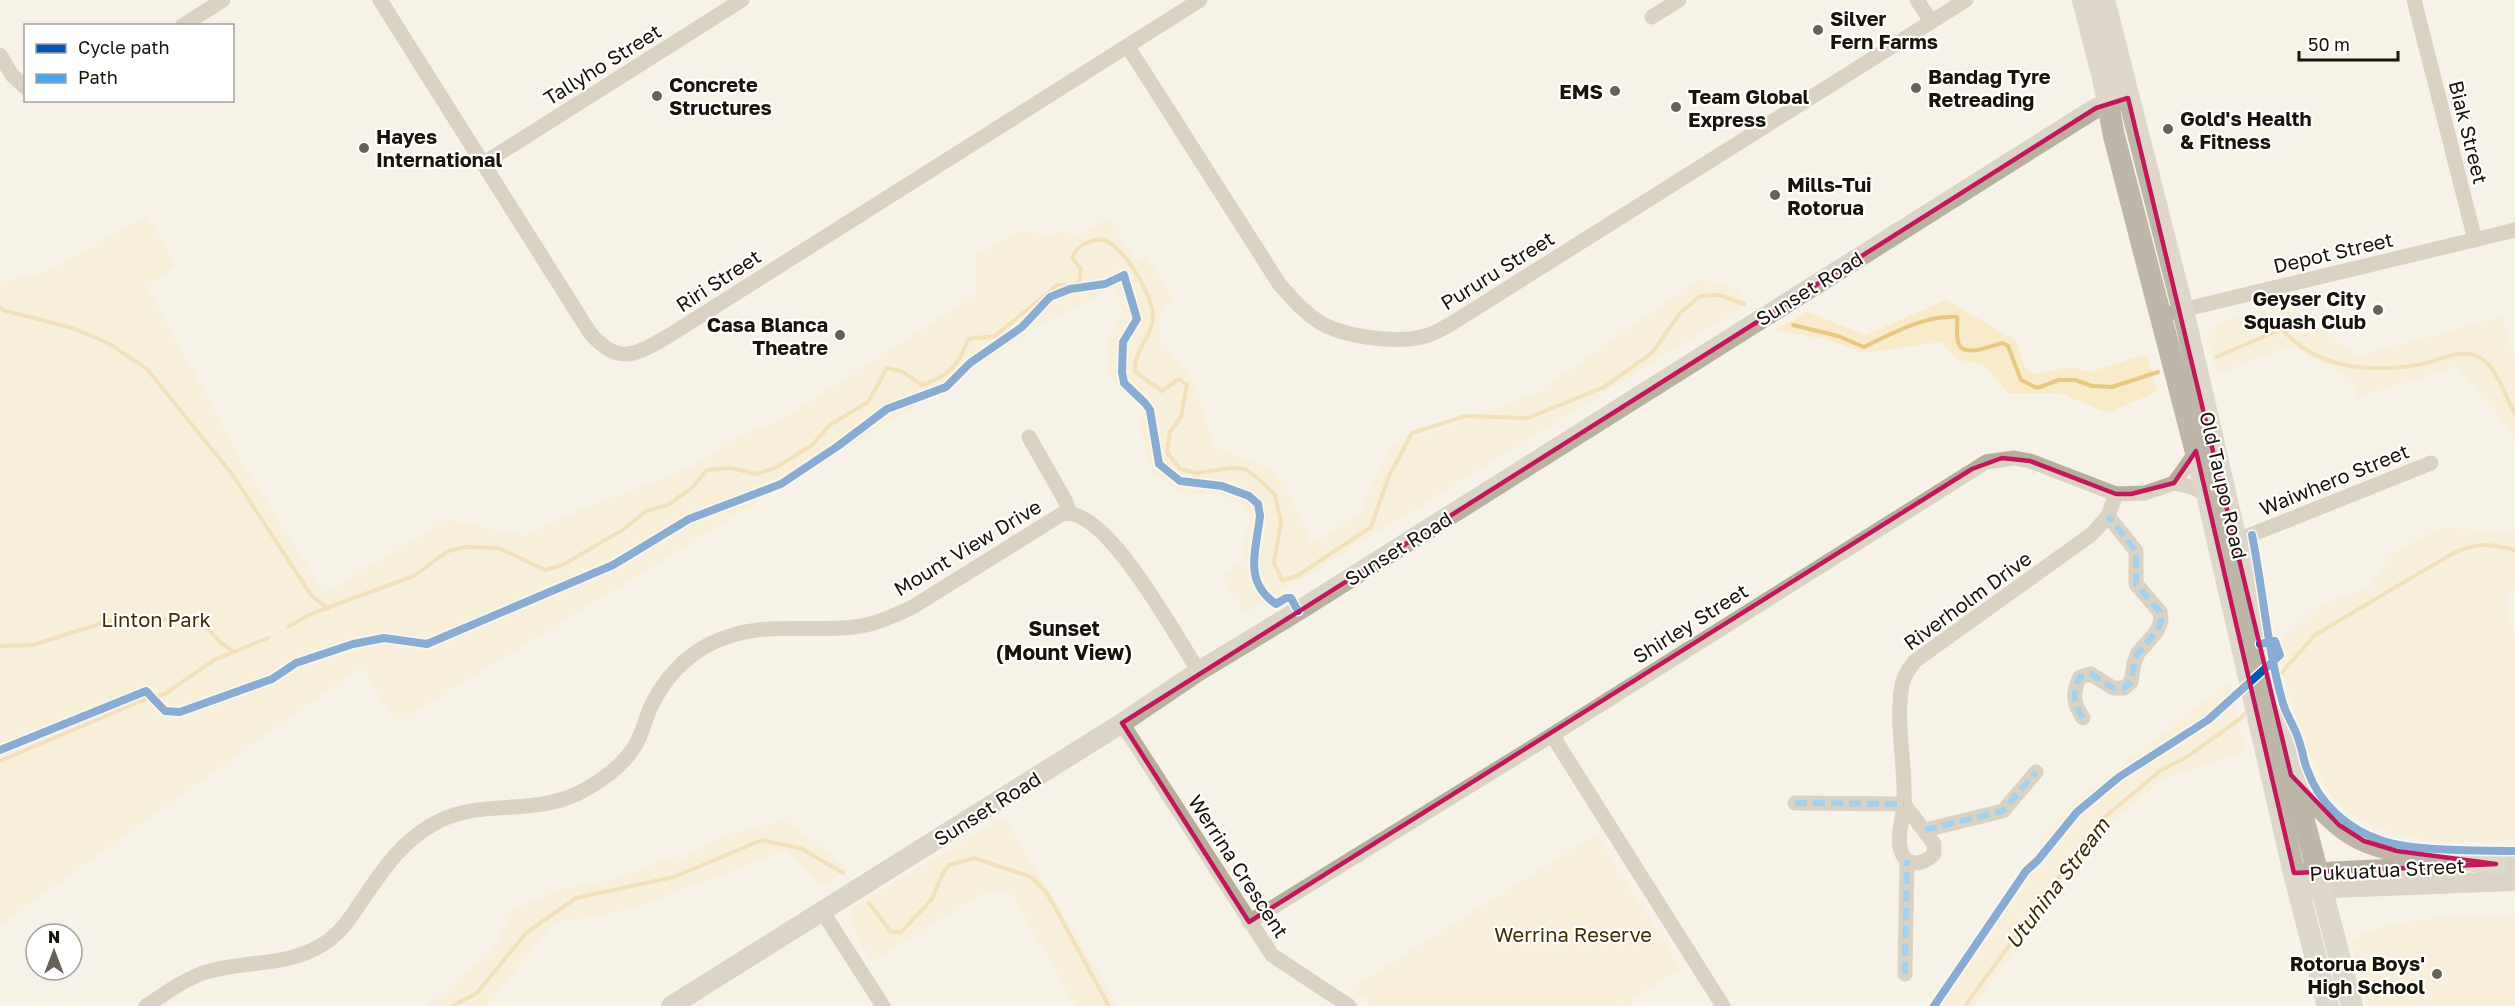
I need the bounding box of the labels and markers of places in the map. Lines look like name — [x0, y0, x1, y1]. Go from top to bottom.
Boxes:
place label: Silver Fern Farms — [1830, 6, 1938, 53]
marker: Silver Fern Farms — [1811, 23, 1825, 37]
place label: Bandag Tyre Retreading — [1928, 64, 2051, 111]
place label: Concrete Structures — [669, 72, 772, 119]
place label: EMS — [1559, 79, 1603, 103]
marker: Bandag Tyre Retreading — [1909, 81, 1923, 95]
marker: EMS — [1608, 84, 1622, 98]
place label: Team Global Express — [1688, 84, 1809, 131]
marker: Concrete Structures — [650, 89, 664, 103]
marker: Team Global Express — [1669, 100, 1683, 114]
place label: Gold's Health & Fitness — [2180, 106, 2312, 153]
marker: Gold's Health & Fitness — [2161, 122, 2175, 136]
place label: Hayes International — [376, 124, 502, 171]
marker: Hayes International — [357, 141, 371, 155]
place label: Mills-Tui Rotorua — [1787, 172, 1872, 219]
marker: Mills-Tui Rotorua — [1768, 188, 1782, 202]
place label: Geyser City Squash Club — [2243, 286, 2366, 333]
marker: Geyser City Squash Club — [2371, 303, 2385, 317]
place label: Casa Blanca Theatre — [707, 312, 828, 359]
marker: Casa Blanca Theatre — [833, 328, 847, 342]
place label: Rotorua Boys' High School — [2290, 951, 2425, 998]
marker: Rotorua Boys' High School — [2430, 967, 2444, 981]

